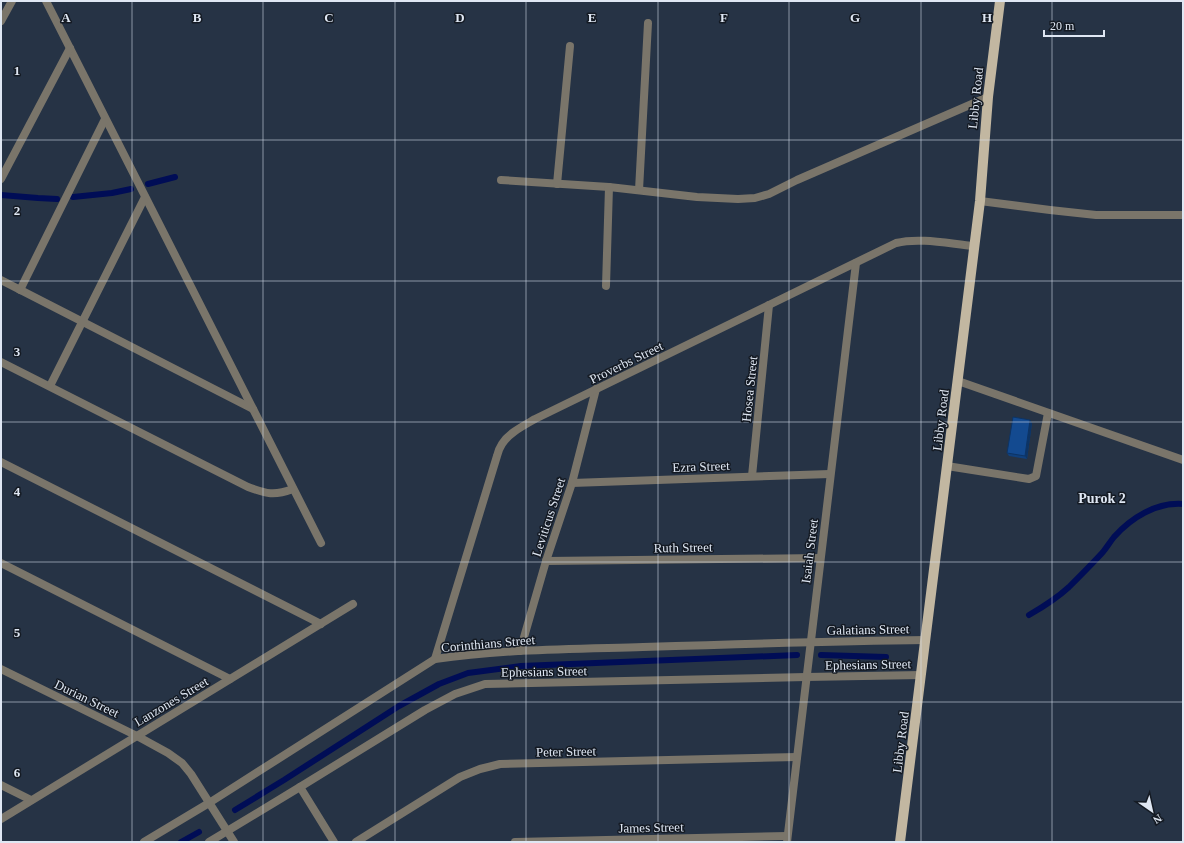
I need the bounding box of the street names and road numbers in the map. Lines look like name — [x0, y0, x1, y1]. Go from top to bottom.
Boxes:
street label: Libby Road — [965, 66, 986, 130]
street label: Proverbs Street — [587, 338, 666, 387]
street label: Hosea Street — [739, 355, 760, 423]
street label: Libby Road — [929, 388, 952, 452]
street label: Ezra Street — [672, 458, 730, 475]
street label: Leviticus Street — [529, 476, 568, 558]
street label: Isaiah Street — [798, 518, 821, 584]
street label: Ruth Street — [653, 539, 713, 556]
street label: Galatians Street — [827, 621, 910, 638]
street label: Corinthians Street — [440, 632, 536, 655]
street label: Ephesians Street — [825, 656, 912, 673]
street label: Ephesians Street — [501, 663, 588, 680]
street label: Lanzones Street — [132, 673, 211, 729]
street label: Durian Street — [52, 676, 122, 721]
street label: Libby Road — [889, 710, 912, 774]
street label: Peter Street — [536, 743, 597, 760]
street label: James Street — [618, 819, 684, 836]

